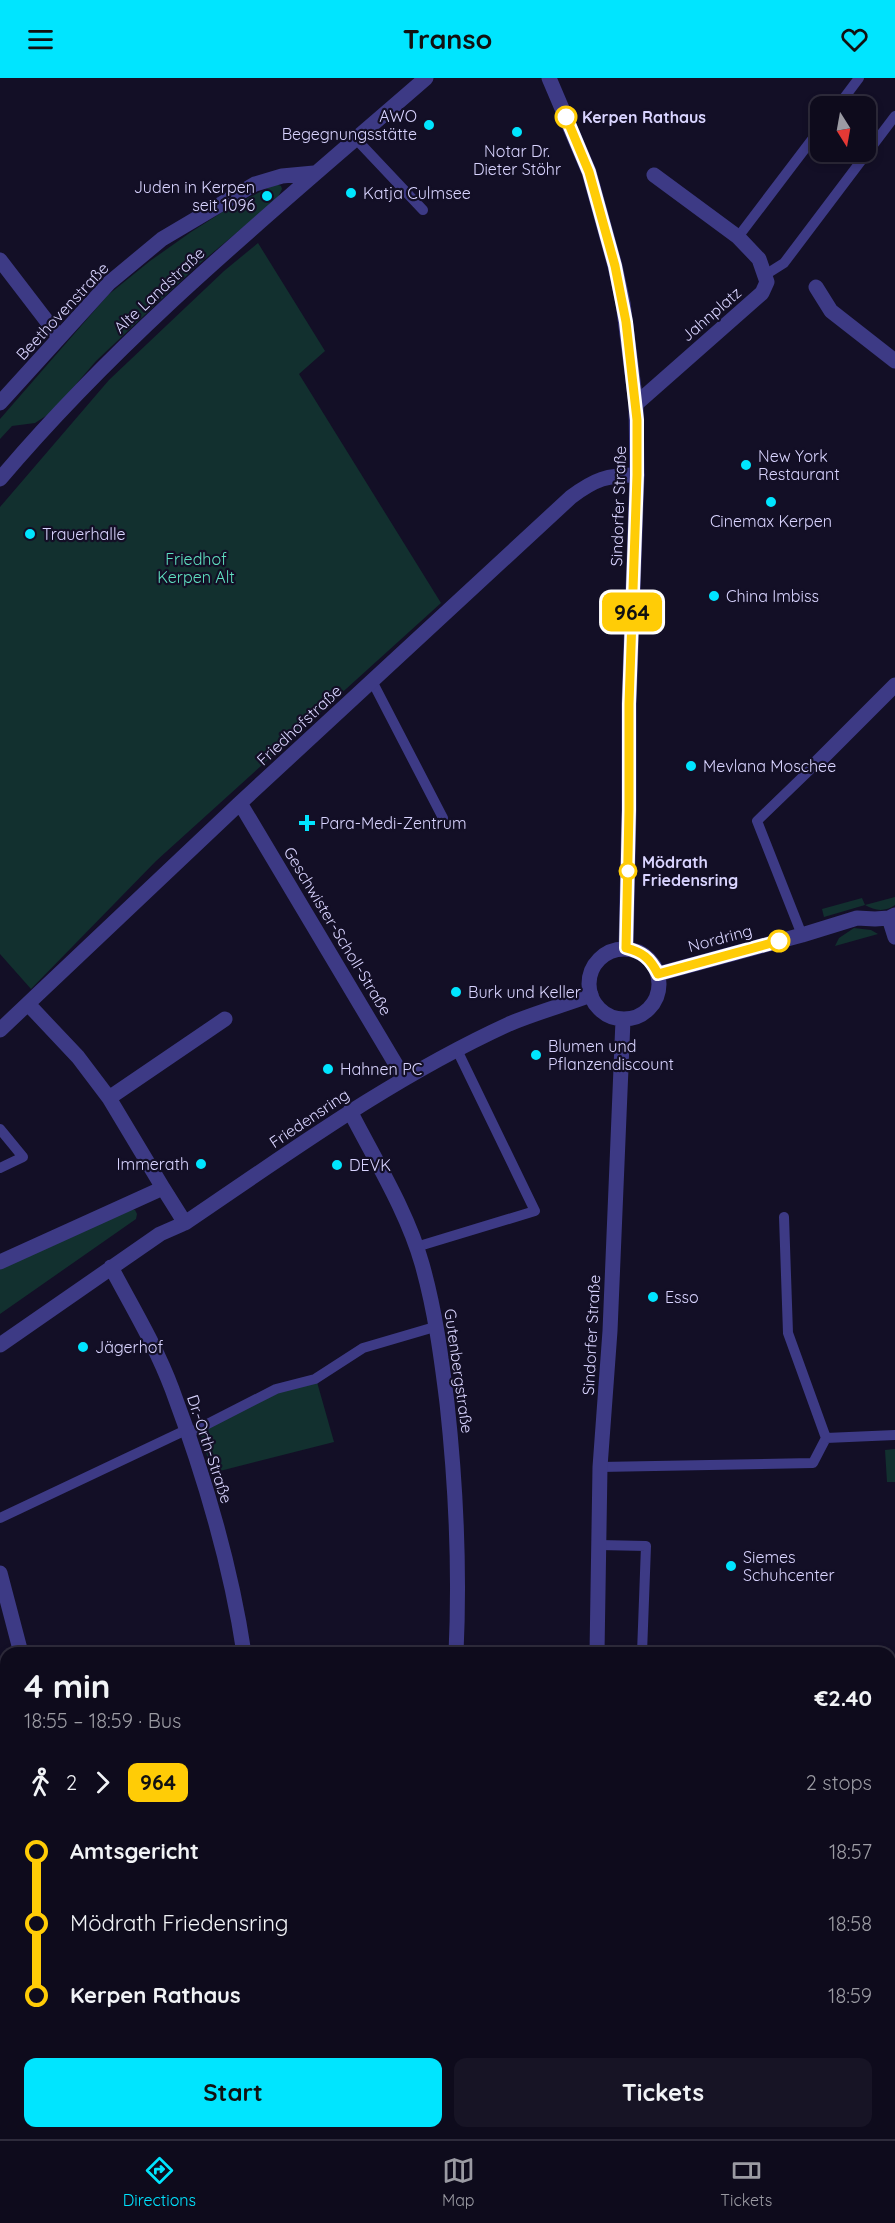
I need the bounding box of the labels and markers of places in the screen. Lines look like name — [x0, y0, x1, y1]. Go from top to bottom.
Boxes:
place label: AWO Begegnungsstätte — [282, 106, 417, 144]
marker: Kerpen Rathaus — [555, 106, 577, 128]
place label: Kerpen Rathaus — [582, 107, 706, 127]
marker: AWO Begegnungsstätte — [422, 118, 436, 132]
marker: Notar Dr. Dieter Stöhr — [510, 125, 524, 139]
place label: Notar Dr. Dieter Stöhr — [473, 141, 561, 179]
place label: Juden in Kerpen seit 1096 — [134, 177, 255, 215]
place label: Katja Culmsee — [363, 183, 471, 203]
marker: Katja Culmsee — [344, 186, 358, 200]
marker: Juden in Kerpen seit 1096 — [260, 189, 274, 203]
place label: New York Restaurant — [758, 446, 840, 484]
marker: New York Restaurant — [739, 458, 753, 472]
marker: Cinemax Kerpen — [764, 495, 778, 509]
place label: Cinemax Kerpen — [710, 511, 832, 531]
place label: Trauerhalle — [42, 524, 126, 544]
marker: Trauerhalle — [23, 527, 37, 541]
place label: China Imbiss — [726, 586, 819, 606]
marker: China Imbiss — [707, 589, 721, 603]
place label: Mevlana Moschee — [703, 756, 836, 776]
marker: Mevlana Moschee — [684, 759, 698, 773]
place label: Para-Medi-Zentrum — [320, 813, 466, 833]
marker: Para-Medi-Zentrum — [298, 814, 316, 832]
place label: Mödrath Friedensring — [642, 852, 738, 890]
marker: Mödrath Friedensring — [619, 862, 637, 880]
unlabelled marker — [768, 930, 790, 952]
place label: Burk und Keller — [468, 982, 581, 1002]
marker: Burk und Keller — [449, 985, 463, 999]
place label: Blumen und Pflanzendiscount — [548, 1036, 674, 1074]
marker: Blumen und Pflanzendiscount — [529, 1048, 543, 1062]
place label: Hahnen PC — [340, 1059, 422, 1079]
marker: Hahnen PC — [321, 1062, 335, 1076]
place label: Immerath — [117, 1154, 189, 1174]
place label: DEVK — [349, 1155, 391, 1175]
marker: Immerath — [194, 1157, 208, 1171]
marker: DEVK — [330, 1158, 344, 1172]
place label: Esso — [665, 1287, 699, 1307]
marker: Esso — [646, 1290, 660, 1304]
place label: Jägerhof — [95, 1337, 163, 1357]
marker: Jägerhof — [76, 1340, 90, 1354]
place label: Siemes Schuhcenter — [743, 1547, 835, 1585]
marker: Siemes Schuhcenter — [724, 1559, 738, 1573]

